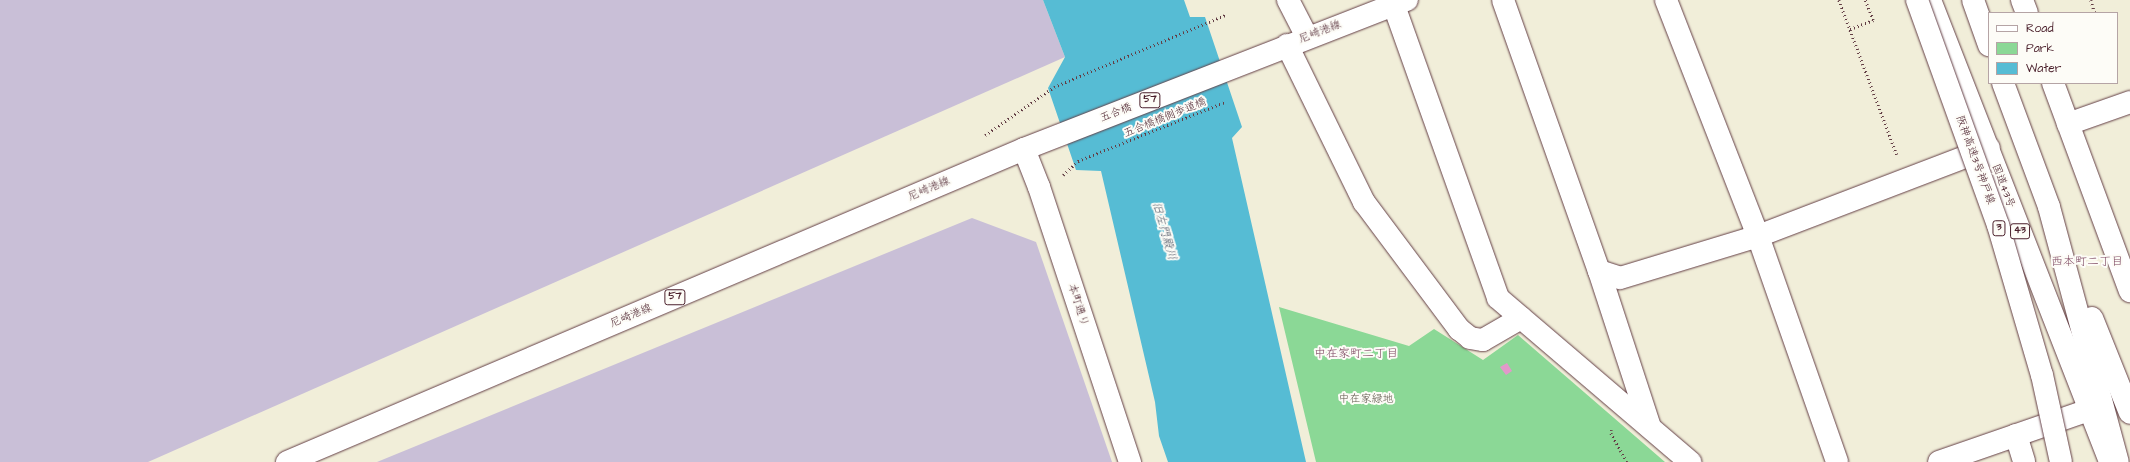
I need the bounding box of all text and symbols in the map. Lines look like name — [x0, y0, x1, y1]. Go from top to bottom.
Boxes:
legend — [1988, 12, 2118, 84]
street label: 尼崎港線 — [1297, 18, 1343, 46]
text: Road — [2026, 20, 2054, 37]
text: Park — [2026, 40, 2054, 57]
text: Water — [2026, 60, 2061, 77]
road number: 57 — [1139, 92, 1161, 108]
street label: 五合橋橋側歩道橋 — [1122, 95, 1208, 141]
street label: 五合橋 — [1098, 101, 1134, 125]
street label: 阪神高速3号神戸線 — [1953, 114, 1997, 206]
street label: 国道43号 — [1989, 162, 2017, 210]
street label: 尼崎港線 — [906, 174, 952, 204]
water label: 旧左門殿川 — [1149, 200, 1179, 262]
road number: 3 — [1992, 220, 2006, 236]
road number: 43 — [2010, 223, 2030, 239]
district label: 西本町二丁目 — [2051, 255, 2123, 269]
street label: 本町通り — [1065, 282, 1091, 328]
road number: 57 — [664, 289, 686, 305]
street label: 尼崎港線 — [608, 301, 654, 331]
district label: 中在家町二丁目 — [1314, 347, 1398, 361]
park label: 中在家緑地 — [1339, 392, 1393, 406]

